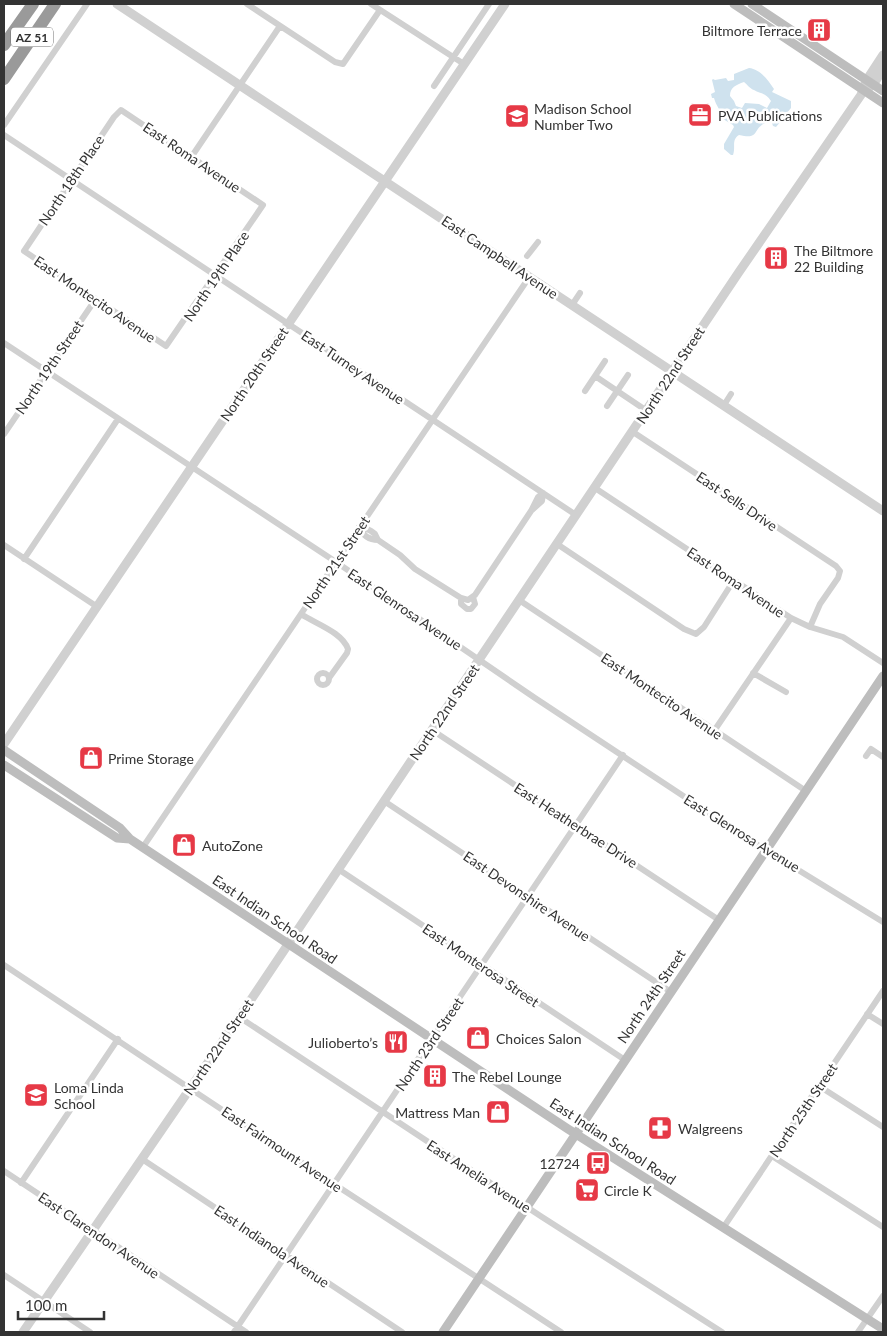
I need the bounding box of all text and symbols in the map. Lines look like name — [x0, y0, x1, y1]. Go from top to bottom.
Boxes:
building icon: Biltmore Terrace — [806, 17, 832, 43]
place label: Biltmore Terrace — [702, 22, 802, 39]
road number: AZ 51 — [11, 28, 53, 46]
place label: Madison School Number Two — [534, 100, 632, 133]
office icon: PVA Publications — [687, 102, 713, 128]
school or university icon: Madison School Number Two — [504, 103, 530, 129]
place label: PVA Publications — [718, 107, 822, 124]
street label: East Roma Avenue — [140, 118, 244, 196]
street label: North 18th Place — [35, 132, 107, 228]
street label: East Campbell Avenue — [439, 212, 561, 302]
street label: North 19th Place — [180, 228, 252, 324]
place label: The Biltmore 22 Building — [794, 242, 873, 275]
building icon: The Biltmore 22 Building — [763, 245, 789, 271]
street label: East Montecito Avenue — [31, 252, 159, 346]
street label: North 19th Street — [11, 317, 87, 417]
street label: North 22nd Street — [632, 323, 708, 427]
street label: North 20th Street — [216, 324, 292, 424]
street label: East Turney Avenue — [298, 326, 408, 408]
street label: East Sells Drive — [693, 468, 781, 534]
street label: North 21st Street — [299, 513, 373, 611]
street label: East Roma Avenue — [684, 543, 788, 621]
street label: East Glenrosa Avenue — [345, 565, 465, 653]
street label: East Montecito Avenue — [598, 649, 726, 743]
street label: North 22nd Street — [406, 661, 482, 763]
shop icon: Prime Storage — [78, 745, 104, 771]
place label: Prime Storage — [108, 750, 194, 767]
street label: East Heatherbrae Drive — [511, 779, 641, 871]
street label: East Glenrosa Avenue — [681, 790, 803, 876]
shop icon: AutoZone — [171, 832, 197, 858]
place label: AutoZone — [202, 837, 263, 854]
street label: East Devonshire Avenue — [460, 847, 594, 945]
street label: East Indian School Road — [209, 871, 341, 967]
street label: East Monterosa Street — [420, 920, 542, 1010]
street label: North 24th Street — [613, 946, 689, 1046]
street label: North 23rd Street — [391, 994, 467, 1094]
street label: North 22nd Street — [180, 996, 256, 1098]
shop icon: Choices Salon — [465, 1025, 491, 1051]
restaurant icon: Julioberto’s — [383, 1029, 409, 1055]
place label: Choices Salon — [496, 1030, 582, 1047]
place label: Julioberto’s — [308, 1034, 378, 1051]
street label: North 25th Street — [765, 1060, 841, 1160]
building icon: The Rebel Lounge — [422, 1063, 448, 1089]
place label: The Rebel Lounge — [452, 1068, 562, 1085]
place label: Loma Linda School — [54, 1079, 124, 1112]
school or university icon: Loma Linda School — [23, 1082, 49, 1108]
street label: East Indian School Road — [547, 1094, 679, 1188]
shop icon: Mattress Man — [485, 1099, 511, 1125]
street label: East Fairmount Avenue — [219, 1102, 345, 1196]
place label: Mattress Man — [395, 1104, 480, 1121]
pharmacy icon: Walgreens — [647, 1115, 673, 1141]
place label: Walgreens — [678, 1120, 743, 1137]
street label: East Amelia Avenue — [424, 1136, 534, 1216]
bus stop icon: 12724 — [585, 1150, 611, 1176]
place label: 12724 — [539, 1155, 580, 1172]
supermarket icon: Circle K — [574, 1177, 600, 1203]
place label: Circle K — [604, 1182, 652, 1199]
street label: East Clarendon Avenue — [35, 1188, 163, 1282]
street label: East Indianola Avenue — [211, 1201, 333, 1291]
scale bar — [18, 1288, 104, 1320]
text: 100 m — [25, 1296, 67, 1314]

